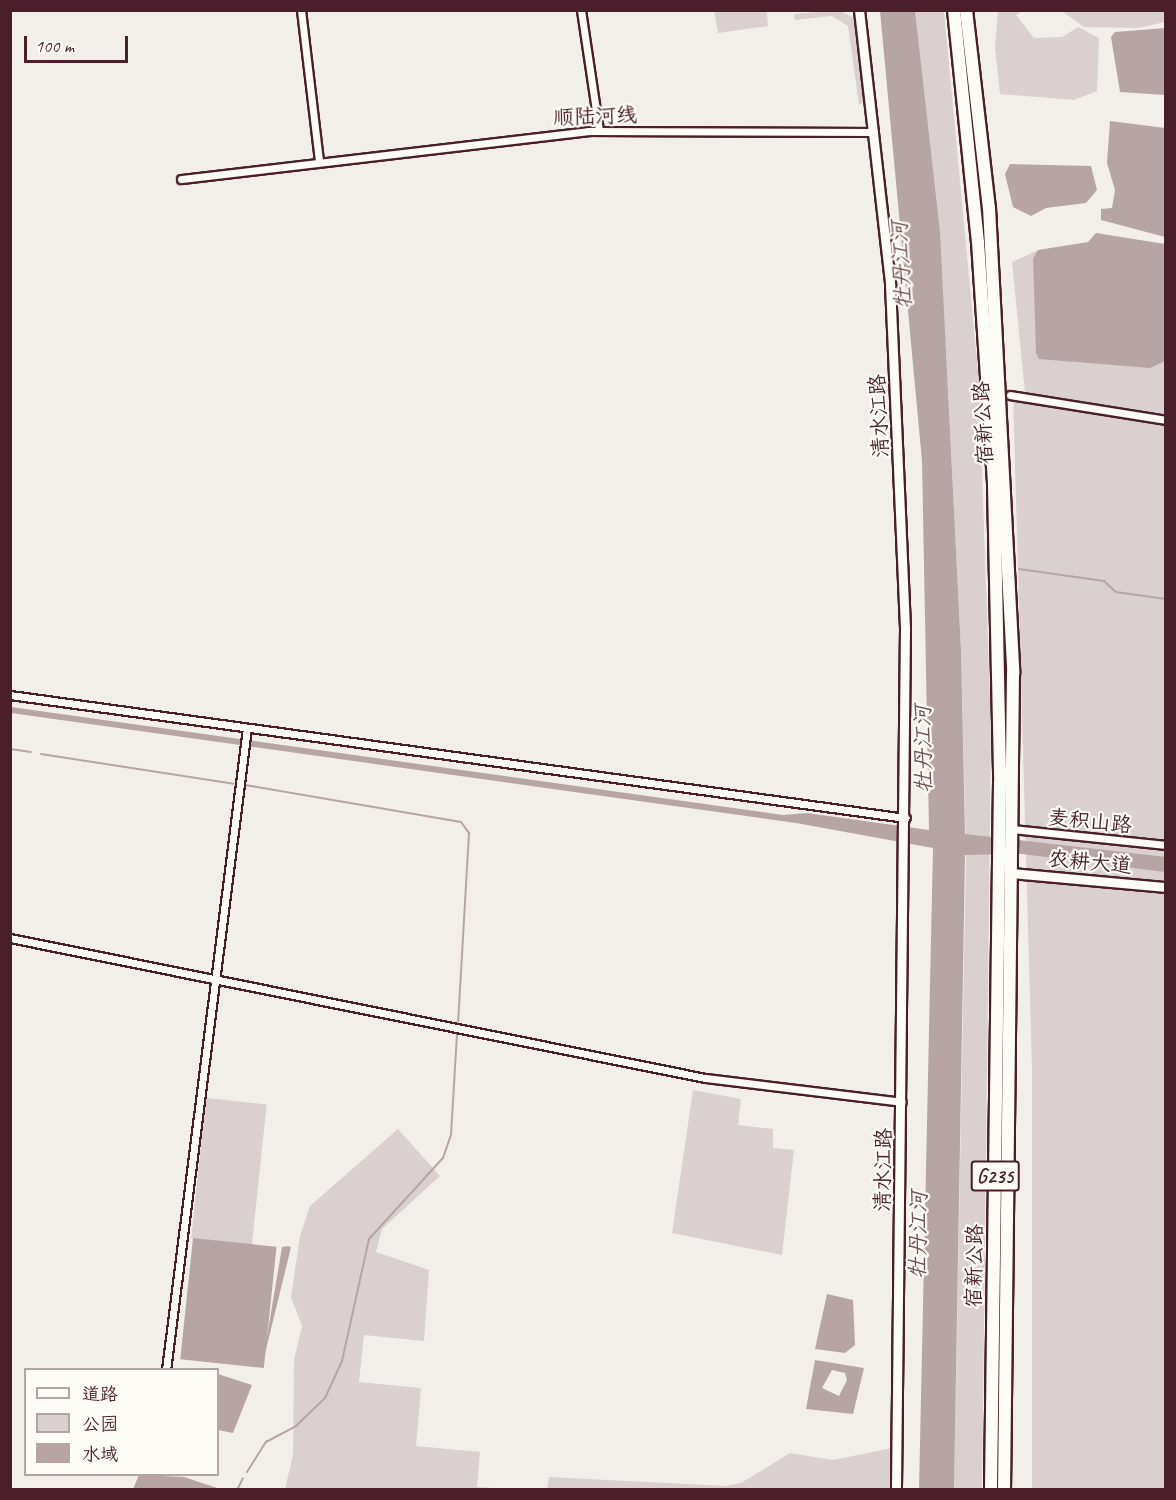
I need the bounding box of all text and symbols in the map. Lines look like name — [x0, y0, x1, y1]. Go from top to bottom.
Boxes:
scale bar — [27, 24, 130, 62]
text: 100 m — [35, 35, 74, 57]
street label: 顺陆河线 — [553, 102, 637, 130]
water label: 牡丹江河 — [887, 220, 917, 310]
street label: 清水江路 — [864, 373, 894, 459]
street label: 宿新公路 — [968, 380, 998, 466]
water label: 牡丹江河 — [910, 705, 938, 793]
street label: 麦积山路 — [1047, 804, 1133, 838]
street label: 农耕大道 — [1047, 846, 1133, 878]
street label: 清水江路 — [870, 1128, 896, 1212]
road number: G235 — [970, 1159, 1020, 1193]
water label: 牡丹江河 — [905, 1191, 933, 1279]
street label: 宿新公路 — [961, 1224, 987, 1308]
legend — [24, 1368, 219, 1476]
text: 道路 — [82, 1383, 118, 1405]
text: 公园 — [82, 1413, 118, 1435]
text: 水域 — [82, 1443, 118, 1465]

